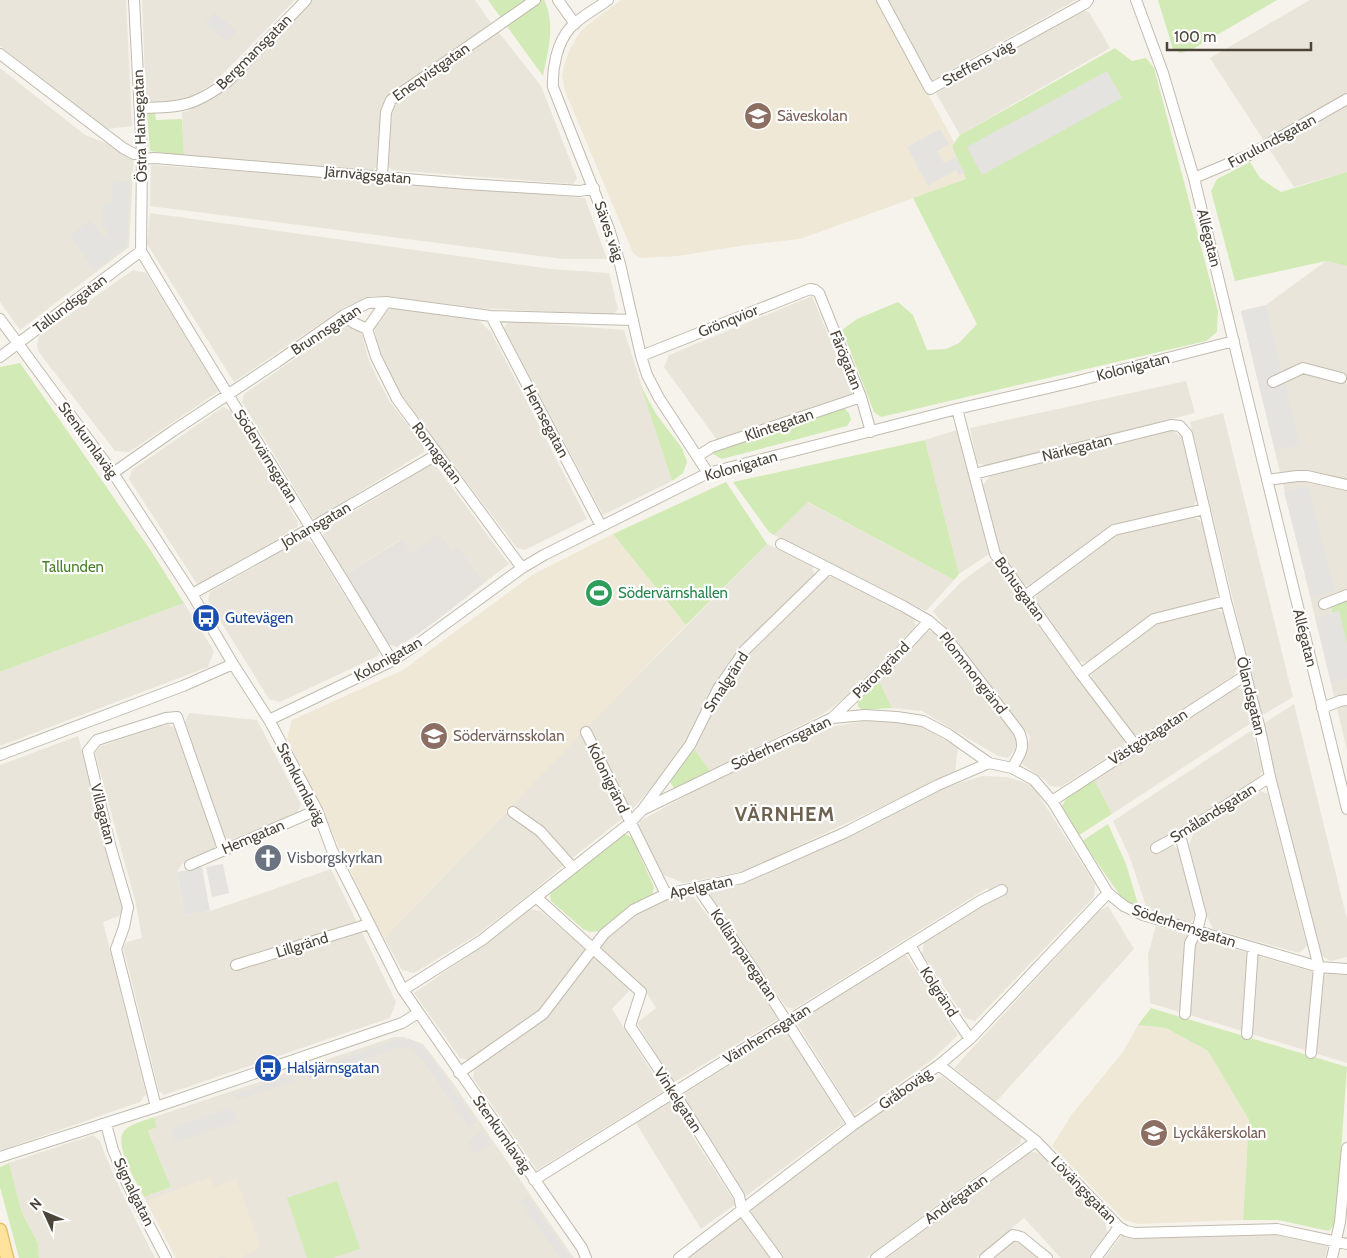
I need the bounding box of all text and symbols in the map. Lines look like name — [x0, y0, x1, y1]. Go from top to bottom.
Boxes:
street label: Bergmansgatan — [213, 11, 295, 93]
scale bar — [1167, 20, 1311, 52]
text: 100 m — [1174, 28, 1216, 46]
street label: Steffens väg — [939, 36, 1017, 90]
street label: Eneqvistgatan — [389, 39, 473, 105]
street label: Östra Hansegatan — [129, 69, 151, 183]
school or university icon: Säveskolan — [743, 101, 773, 131]
place label: Säveskolan — [777, 107, 848, 125]
street label: Furulundsgatan — [1225, 110, 1319, 172]
street label: Järnvägsgatan — [323, 162, 412, 188]
street label: Säves väg — [590, 199, 628, 264]
street label: Allégatan — [1193, 207, 1225, 269]
street label: Tallundsgatan — [30, 271, 110, 337]
street label: Brunnsgatan — [288, 301, 364, 359]
street label: Grönqvior — [695, 301, 761, 341]
street label: Fårögatan — [826, 328, 866, 392]
street label: Kolonigatan — [1095, 349, 1171, 385]
street label: Hemsegatan — [519, 381, 573, 461]
street label: Stenkumlaväg — [54, 398, 122, 482]
street label: Klintegatan — [742, 405, 816, 445]
street label: Södervärnsgatan — [230, 406, 302, 506]
street label: Romagatan — [408, 419, 466, 487]
street label: Närkegatan — [1040, 431, 1114, 465]
street label: Kolonigatan — [703, 447, 779, 485]
street label: Johansgatan — [277, 498, 354, 553]
street label: Bohusgatan — [991, 554, 1049, 624]
park label: Tallunden — [42, 558, 104, 576]
sports icon: Södervärnshallen — [584, 578, 614, 608]
place label: Södervärnshallen — [618, 584, 728, 602]
bus stop icon: Gutevägen — [191, 603, 221, 633]
street label: Allégatan — [1289, 607, 1321, 669]
place label: Gutevägen — [225, 609, 293, 627]
street label: Plommongränd — [935, 628, 1011, 718]
street label: Kolonigatan — [351, 633, 425, 685]
street label: Pärongränd — [849, 638, 913, 702]
street label: Smalgränd — [700, 648, 752, 716]
street label: Ölandsgatan — [1233, 655, 1269, 737]
street label: Västgötagatan — [1105, 705, 1191, 769]
street label: Söderhemsgatan — [728, 712, 834, 774]
school or university icon: Södervärnsskolan — [419, 721, 449, 751]
place label: Södervärnsskolan — [453, 727, 565, 745]
street label: Stenkumlaväg — [273, 740, 330, 829]
street label: Kolonigränd — [583, 740, 633, 816]
street label: Smålandsgatan — [1167, 779, 1259, 847]
street label: Villagatan — [87, 782, 119, 846]
district label: VÄRNHEM — [735, 802, 835, 826]
street label: Hemgatan — [219, 816, 287, 858]
church icon: Visborgskyrkan — [253, 843, 283, 873]
place label: Visborgskyrkan — [287, 849, 382, 867]
street label: Apelgatan — [668, 872, 734, 902]
street label: Söderhemsgatan — [1130, 901, 1238, 951]
street label: Kollämparegatan — [707, 906, 781, 1004]
street label: Lillgränd — [274, 929, 330, 961]
street label: Kolgränd — [916, 964, 962, 1020]
street label: Värnhemsgatan — [720, 1000, 814, 1068]
bus stop icon: Halsjärnsgatan — [253, 1053, 283, 1083]
place label: Halsjärnsgatan — [287, 1059, 379, 1077]
street label: Vinkelgatan — [650, 1064, 706, 1136]
street label: Gråboväg — [875, 1064, 935, 1114]
street label: Stenkumlaväg — [469, 1092, 535, 1176]
school or university icon: Lyckåkerskolan — [1139, 1118, 1169, 1148]
place label: Lyckåkerskolan — [1173, 1124, 1266, 1142]
street label: Lövängsgatan — [1047, 1152, 1121, 1228]
street label: Signalgatan — [110, 1155, 158, 1229]
street label: Andrégatan — [921, 1170, 991, 1228]
north arrow — [20, 1188, 70, 1238]
text: N — [26, 1194, 46, 1214]

